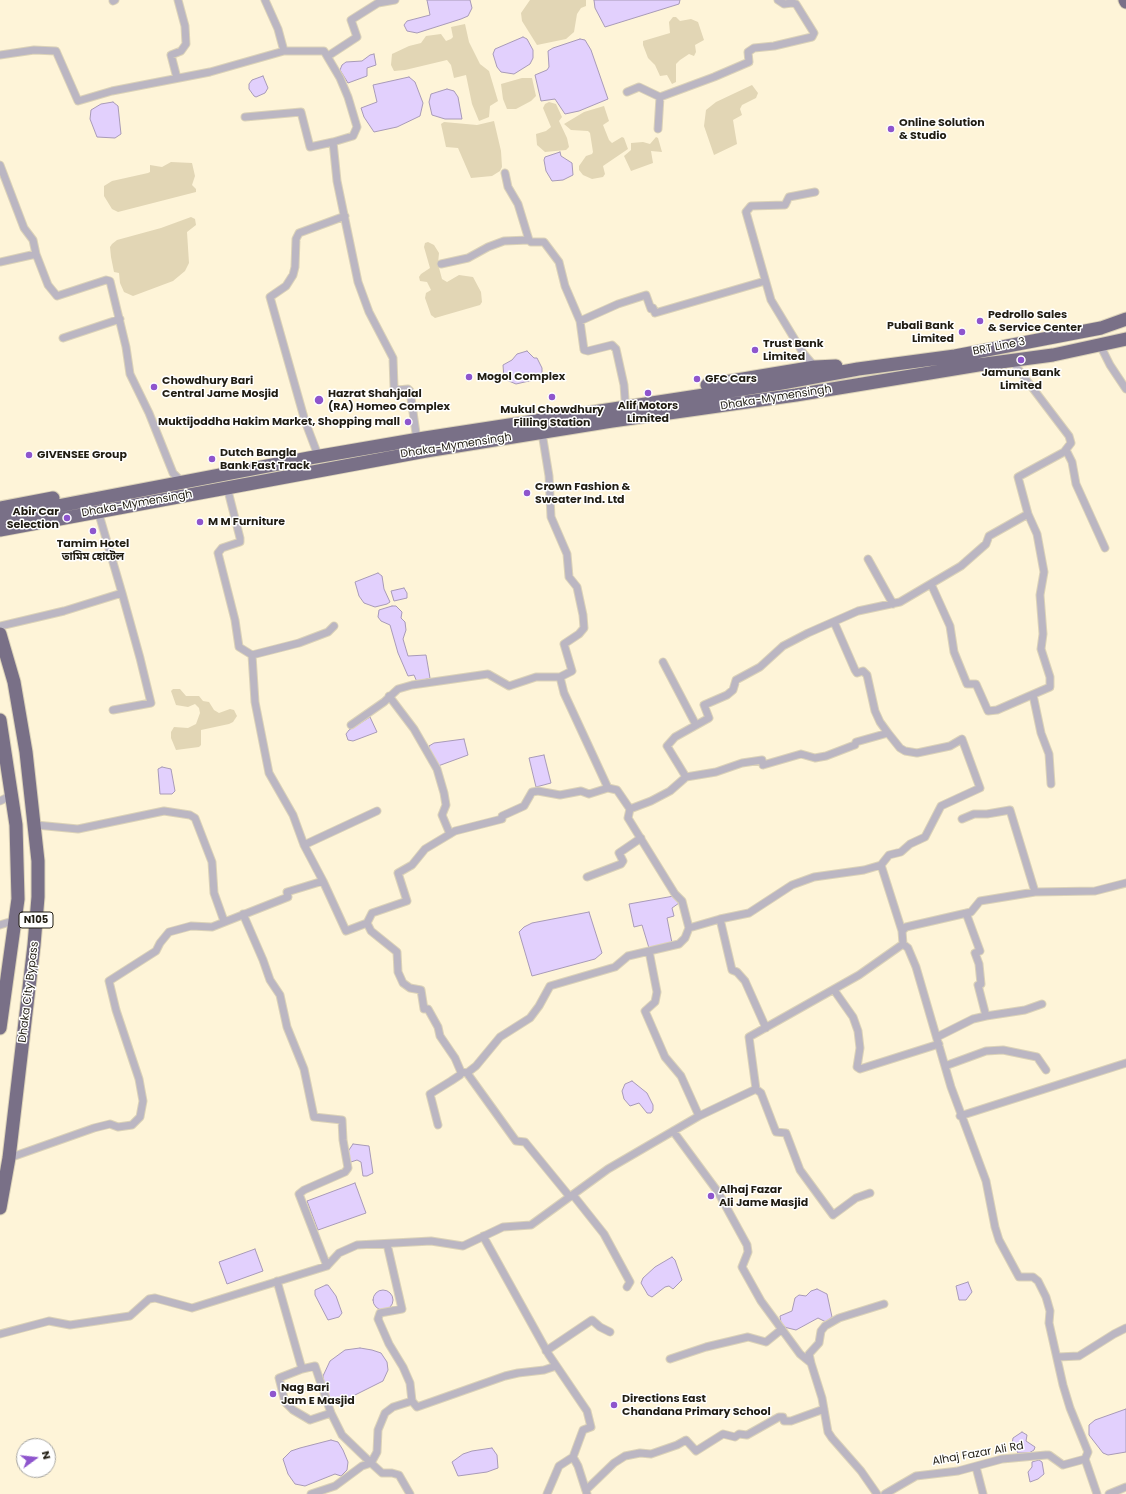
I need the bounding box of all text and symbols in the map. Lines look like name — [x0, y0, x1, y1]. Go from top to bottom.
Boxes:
place label: Online Solution & Studio — [899, 116, 985, 142]
marker: Online Solution & Studio — [886, 124, 896, 134]
place label: Pedrollo Sales & Service Center — [988, 308, 1082, 334]
marker: Pedrollo Sales & Service Center — [975, 316, 985, 326]
place label: Pubali Bank Limited — [887, 319, 954, 345]
marker: Pubali Bank Limited — [957, 327, 967, 337]
street label: BRT Line 3 — [972, 335, 1026, 359]
place label: Trust Bank Limited — [763, 337, 823, 363]
marker: Trust Bank Limited — [750, 345, 760, 355]
marker: Jamuna Bank Limited — [1016, 355, 1026, 365]
place label: Jamuna Bank Limited — [981, 366, 1061, 392]
place label: Mogol Complex — [477, 370, 565, 384]
marker: Mogol Complex — [464, 372, 474, 382]
place label: GFC Cars — [705, 372, 757, 386]
place label: Chowdhury Bari Central Jame Mosjid — [162, 374, 279, 400]
marker: GFC Cars — [692, 374, 702, 384]
marker: Chowdhury Bari Central Jame Mosjid — [149, 382, 159, 392]
street label: Dhaka-Mymensingh — [720, 383, 832, 413]
place label: Hazrat Shahjalal (RA) Homeo Complex — [328, 387, 450, 413]
marker: Alif Motors Limited — [643, 388, 653, 398]
marker: Mukul Chowdhury Filling Station — [547, 392, 557, 402]
marker: Hazrat Shahjalal (RA) Homeo Complex — [313, 394, 325, 406]
place label: Alif Motors Limited — [618, 399, 678, 425]
place label: Mukul Chowdhury Filling Station — [500, 403, 604, 429]
place label: Muktijoddha Hakim Market, Shopping mall — [158, 415, 400, 429]
marker: Muktijoddha Hakim Market, Shopping mall — [403, 417, 413, 427]
street label: Dhaka-Mymensingh — [400, 431, 512, 461]
place label: Dutch Bangla Bank Fast Track — [220, 446, 310, 472]
place label: GIVENSEE Group — [37, 448, 127, 462]
marker: GIVENSEE Group — [24, 450, 34, 460]
marker: Dutch Bangla Bank Fast Track — [207, 454, 217, 464]
place label: Crown Fashion & Sweater Ind. Ltd — [535, 480, 630, 506]
street label: Dhaka-Mymensingh — [81, 488, 193, 520]
marker: Crown Fashion & Sweater Ind. Ltd — [522, 488, 532, 498]
place label: Abir Car Selection — [7, 505, 59, 531]
marker: Abir Car Selection — [62, 513, 72, 523]
place label: M M Furniture — [208, 515, 285, 529]
marker: M M Furniture — [195, 517, 205, 527]
marker: Tamim Hotel তামিম হোটেল — [88, 526, 98, 536]
place label: Tamim Hotel তামিম হোটেল — [57, 537, 129, 563]
road number: N105 — [19, 912, 53, 928]
street label: Dhaka City Bypass — [16, 941, 42, 1043]
place label: Alhaj Fazar Ali Jame Masjid — [719, 1183, 808, 1209]
marker: Alhaj Fazar Ali Jame Masjid — [706, 1191, 716, 1201]
place label: Nag Bari Jam E Masjid — [281, 1381, 355, 1407]
marker: Nag Bari Jam E Masjid — [268, 1389, 278, 1399]
place label: Directions East Chandana Primary School — [622, 1392, 771, 1418]
marker: Directions East Chandana Primary School — [609, 1400, 619, 1410]
north arrow — [16, 1438, 56, 1478]
street label: Alhaj Fazar Ali Rd — [931, 1439, 1025, 1469]
text: N — [38, 1449, 55, 1461]

